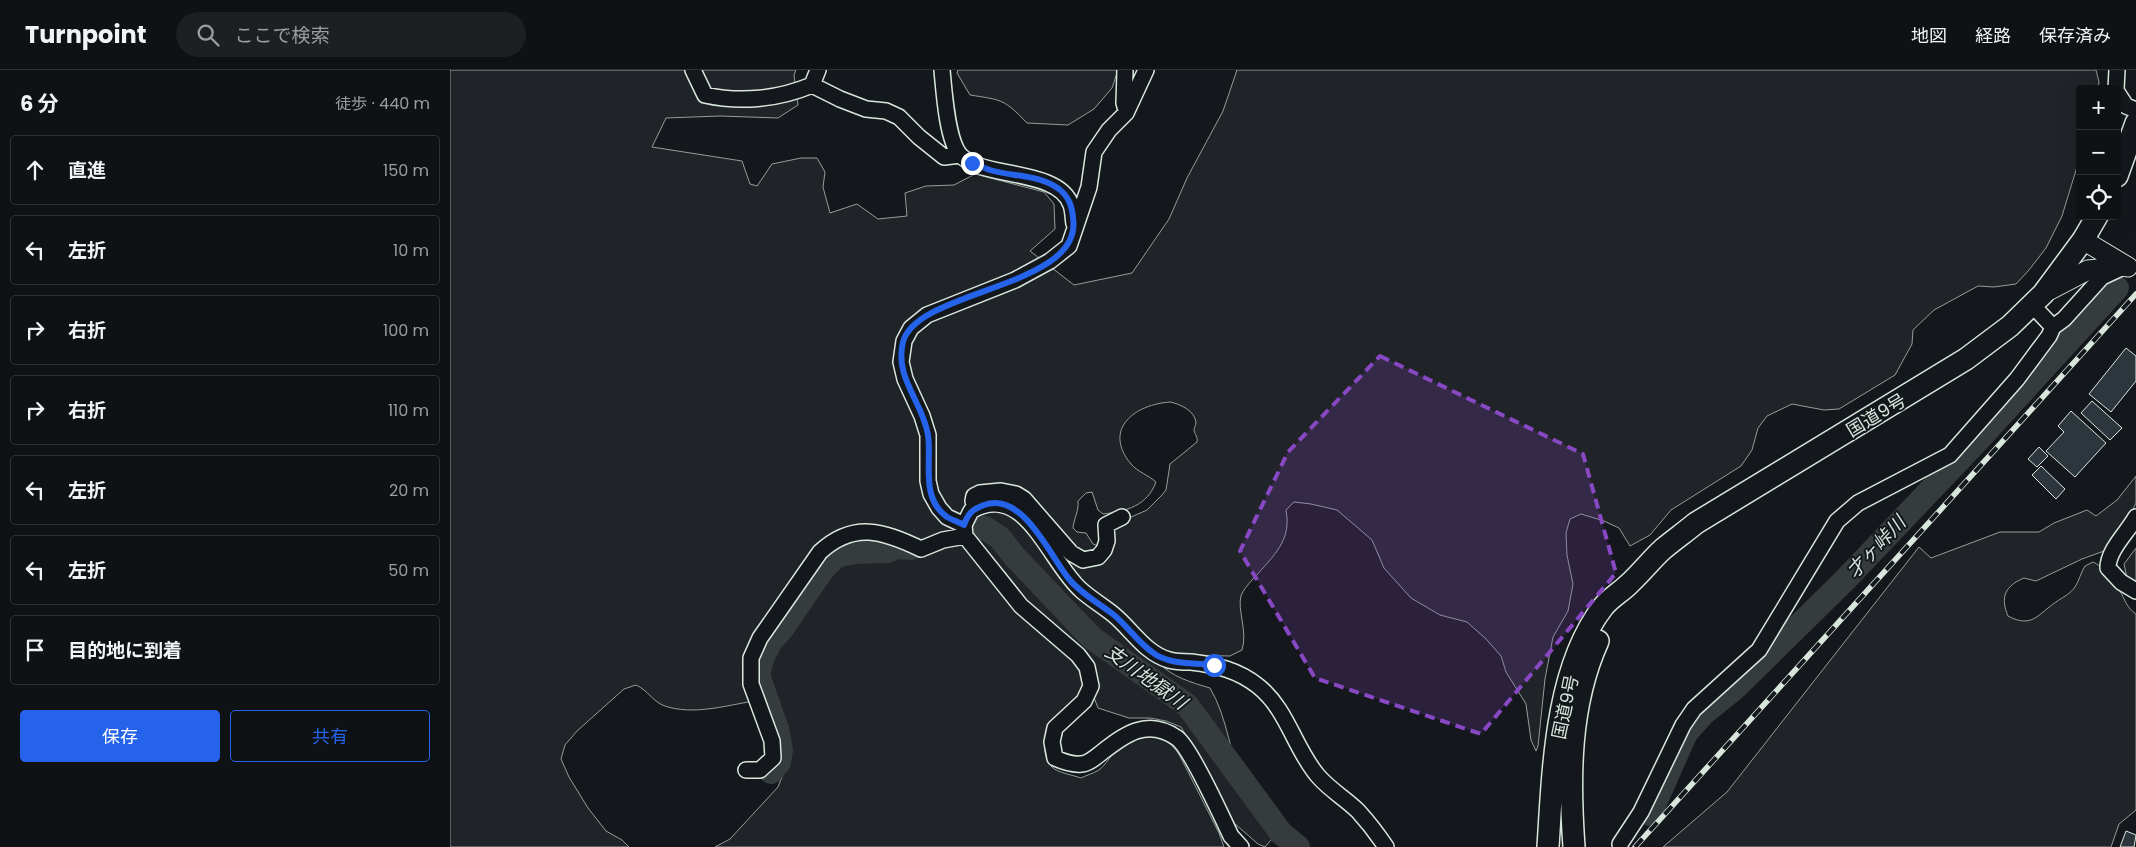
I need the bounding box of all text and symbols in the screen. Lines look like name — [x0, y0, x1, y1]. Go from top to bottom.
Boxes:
search box — [176, 12, 526, 57]
text: Turnpoint — [25, 18, 146, 51]
icon: search — [194, 21, 222, 49]
text: ここで検索 — [234, 22, 329, 49]
text: 地図 — [1911, 23, 1947, 48]
text: 経路 — [1975, 23, 2011, 48]
text: 保存済み — [2039, 23, 2111, 48]
map controls — [2076, 85, 2121, 220]
button: + — [2076, 85, 2121, 130]
text: 6 分 — [20, 89, 59, 118]
text: 徒歩 · 440 m — [335, 92, 430, 115]
button: − — [2076, 130, 2121, 175]
route end — [961, 152, 984, 175]
icon: ahead — [21, 156, 49, 184]
text: 直進 — [68, 157, 106, 184]
text: 150 m — [383, 159, 429, 182]
button: locate — [2076, 175, 2121, 220]
icon: left — [21, 236, 49, 264]
text: 左折 — [68, 237, 106, 264]
text: 10 m — [393, 239, 429, 262]
icon: right — [21, 316, 49, 344]
text: 右折 — [68, 317, 106, 344]
text: 100 m — [383, 319, 429, 342]
street label: 国道9号 — [1842, 387, 1910, 443]
icon: right — [21, 396, 49, 424]
text: 右折 — [68, 397, 106, 424]
text: 110 m — [388, 399, 429, 422]
icon: left — [21, 476, 49, 504]
text: 左折 — [68, 477, 106, 504]
text: 20 m — [389, 479, 429, 502]
water label: 才ヶ峠川 — [1840, 509, 1913, 584]
icon: left — [21, 556, 49, 584]
text: 左折 — [68, 557, 106, 584]
text: 50 m — [388, 559, 429, 582]
icon: arrive — [21, 636, 49, 664]
text: 目的地に到着 — [68, 637, 182, 664]
water label: 支川地獄川 — [1100, 638, 1194, 717]
route start — [1203, 654, 1226, 677]
street label: 国道9号 — [1546, 672, 1584, 742]
button: 保存 — [20, 710, 220, 762]
button: 共有 — [230, 710, 430, 762]

